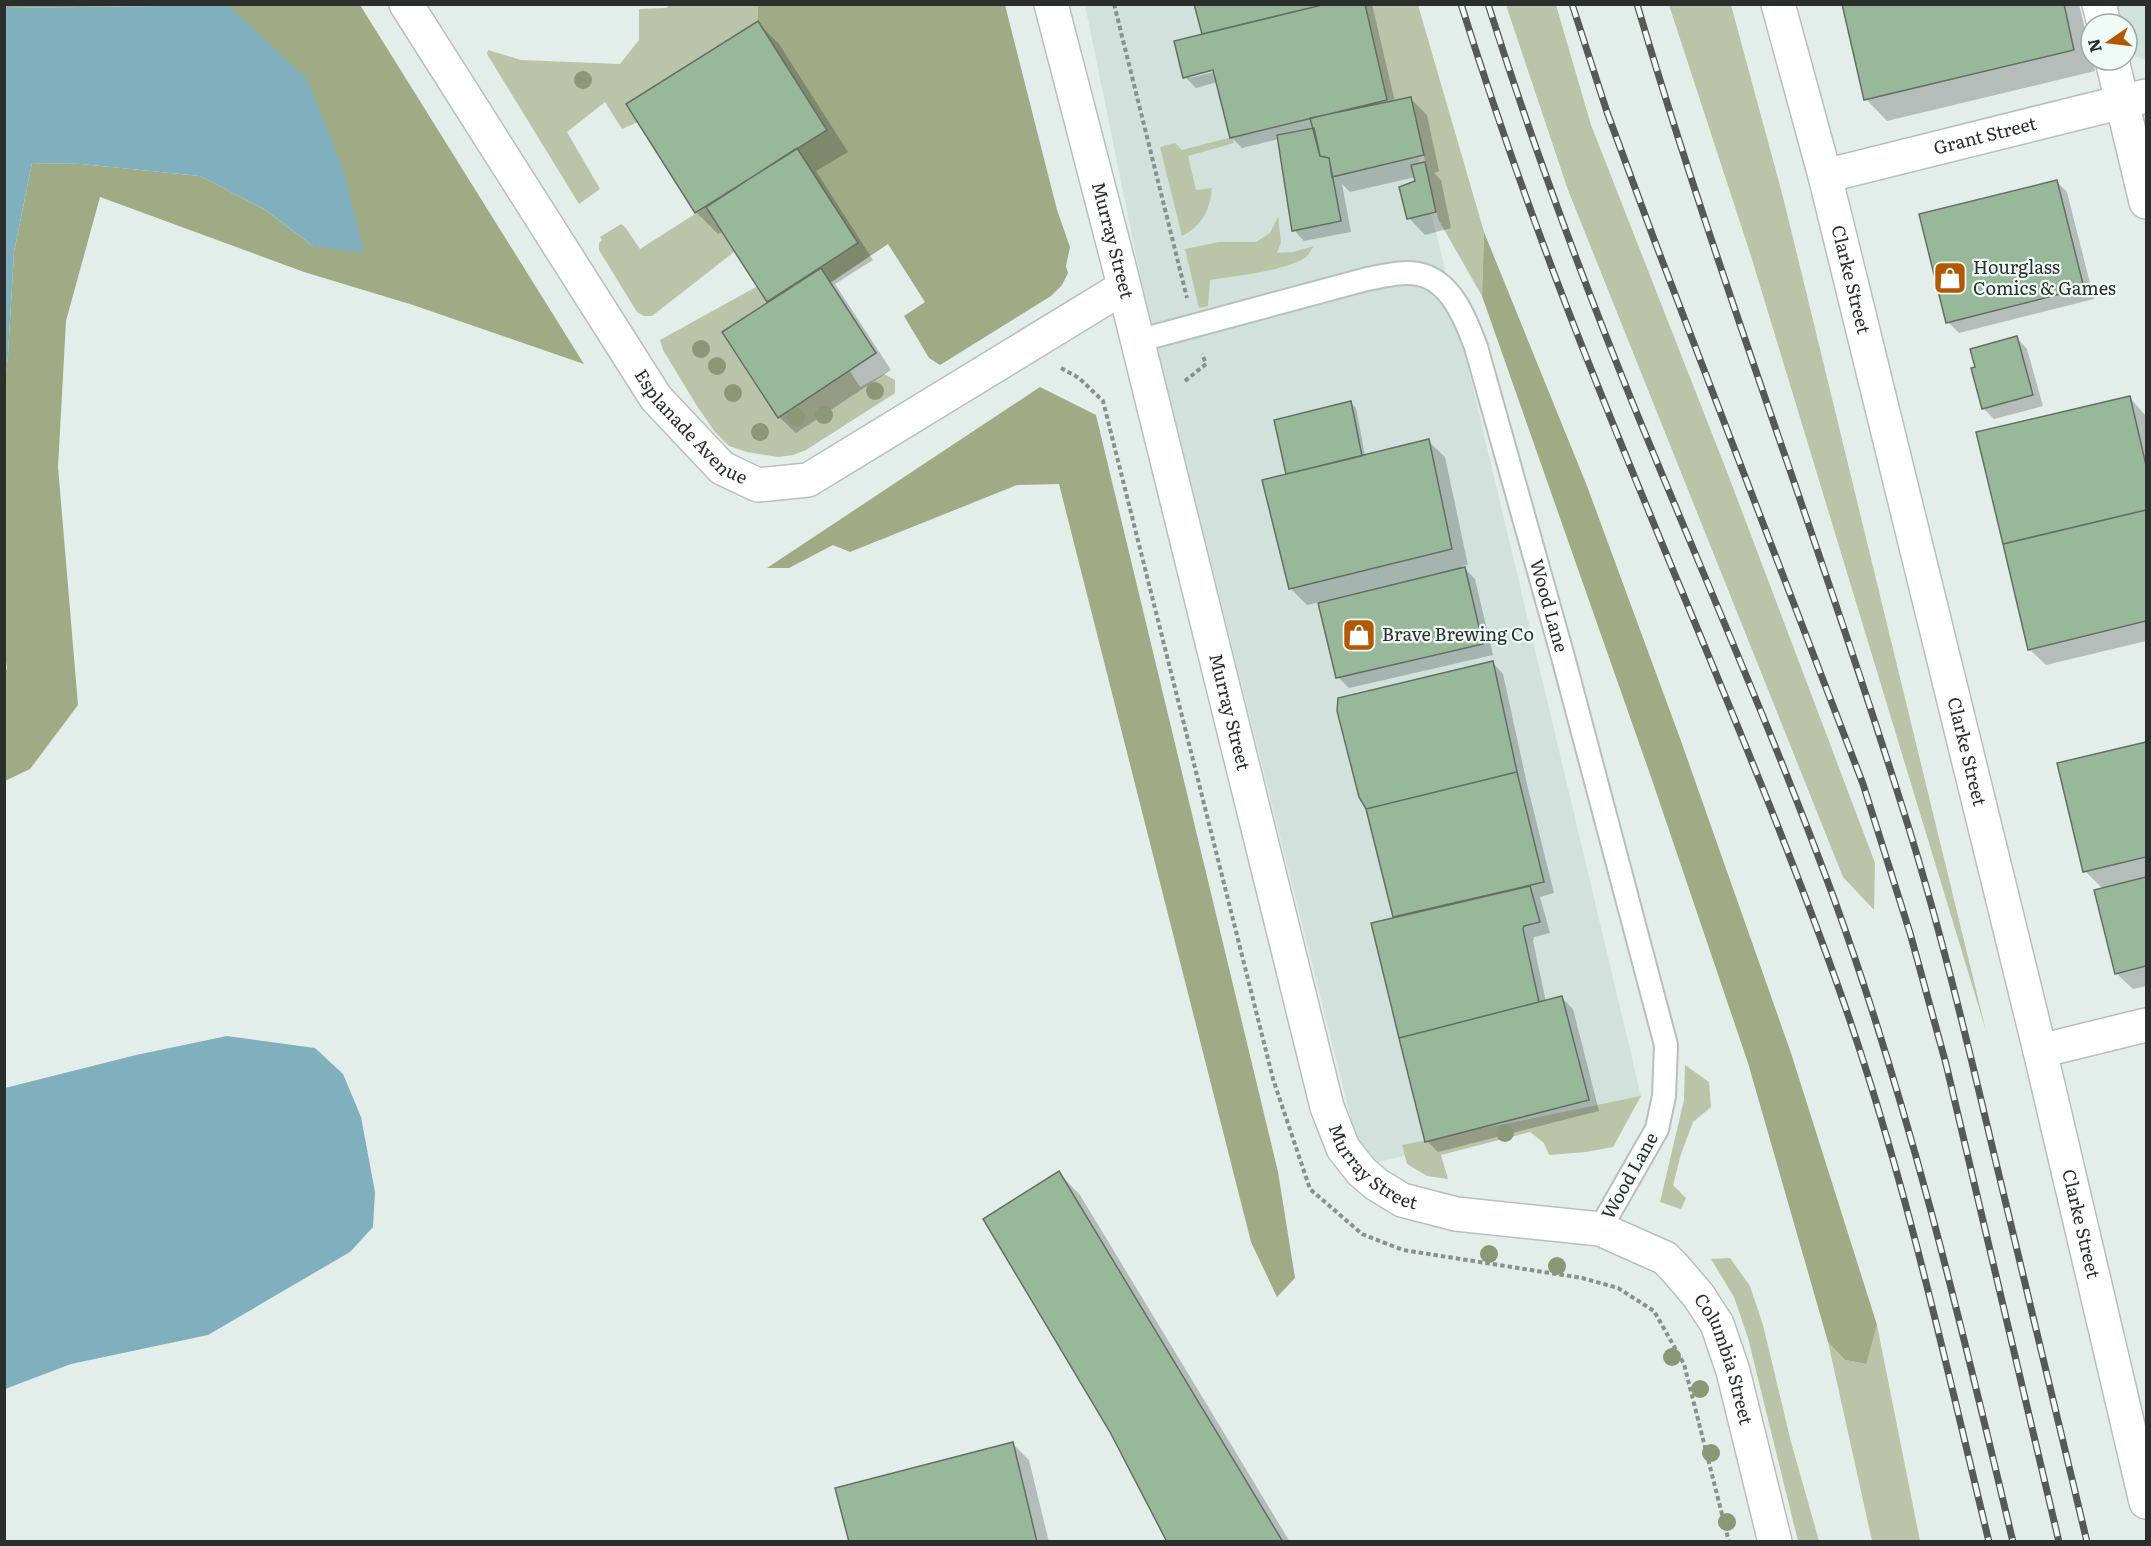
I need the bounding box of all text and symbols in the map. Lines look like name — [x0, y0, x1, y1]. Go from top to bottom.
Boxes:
north arrow — [2079, 12, 2139, 72]
text: N — [2080, 36, 2107, 55]
street label: Grant Street — [1930, 109, 2040, 160]
street label: Murray Street — [1086, 178, 1142, 302]
street label: Clarke Street — [1826, 222, 1878, 337]
place label: Hourglass Comics & Games — [1973, 253, 2116, 301]
shop icon: Hourglass Comics & Games — [1932, 260, 1968, 296]
street label: Esplanade Avenue — [629, 363, 752, 490]
street label: Wood Lane — [1524, 555, 1576, 655]
shop icon: Brave Brewing Co — [1341, 617, 1377, 653]
place label: Brave Brewing Co — [1382, 620, 1534, 647]
street label: Murray Street — [1203, 650, 1258, 774]
street label: Clarke Street — [1941, 694, 1994, 809]
street label: Murray Street — [1323, 1119, 1421, 1216]
street label: Wood Lane — [1594, 1127, 1664, 1224]
street label: Clarke Street — [2056, 1166, 2108, 1282]
street label: Columbia Street — [1688, 1287, 1761, 1428]

